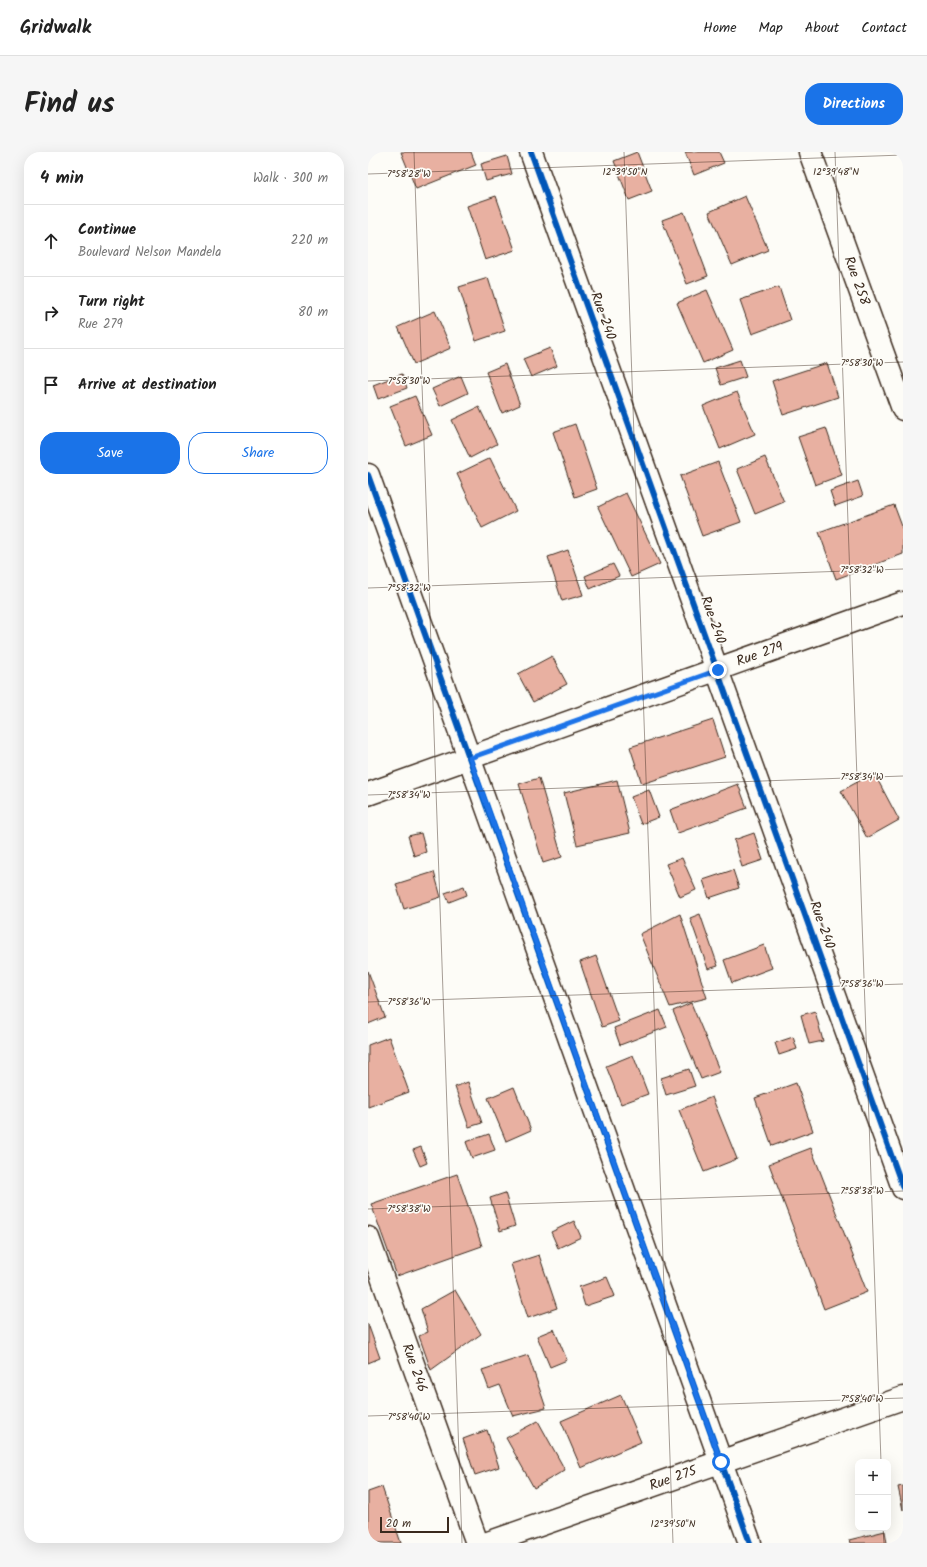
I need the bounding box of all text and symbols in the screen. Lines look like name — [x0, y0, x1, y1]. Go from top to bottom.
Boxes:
text: Gridwalk — [20, 13, 91, 43]
text: Home — [703, 17, 737, 39]
text: Map — [759, 17, 783, 39]
text: About — [805, 17, 839, 39]
text: Contact — [861, 17, 907, 39]
text: Find us — [24, 82, 115, 127]
button: Directions — [805, 83, 903, 125]
text: 12°39'50"N — [603, 164, 648, 180]
text: 12°39'48"N — [813, 164, 859, 180]
text: 4 min — [40, 165, 84, 192]
text: 7°58'28"W — [387, 166, 431, 182]
text: Walk · 300 m — [253, 168, 328, 189]
text: Continue — [78, 218, 136, 242]
icon: ahead — [40, 230, 62, 252]
text: 220 m — [291, 230, 328, 251]
text: Boulevard Nelson Mandela — [78, 242, 221, 263]
street label: Rue 258 — [838, 253, 876, 309]
street label: Rue 240 — [584, 289, 622, 343]
text: Turn right — [78, 290, 145, 314]
icon: right — [40, 302, 62, 324]
text: 80 m — [298, 302, 328, 323]
text: Rue 279 — [78, 314, 123, 335]
text: 7°58'30"W — [841, 355, 884, 371]
text: Arrive at destination — [78, 373, 217, 397]
text: 7°58'30"W — [388, 373, 431, 389]
icon: arrive — [40, 374, 62, 396]
button: Save — [40, 432, 180, 474]
button: Share — [188, 432, 328, 474]
text: 7°58'32"W — [840, 562, 884, 578]
text: 7°58'32"W — [387, 580, 431, 596]
street label: Rue 240 — [694, 593, 732, 647]
street label: Rue 279 — [733, 636, 786, 673]
route end — [709, 661, 727, 679]
text: 7°58'34"W — [840, 769, 884, 785]
text: 7°58'34"W — [387, 787, 431, 803]
street label: Rue 240 — [803, 898, 841, 952]
text: 7°58'36"W — [840, 976, 884, 992]
text: 7°58'36"W — [387, 994, 431, 1010]
text: 7°58'38"W — [840, 1183, 884, 1199]
text: 7°58'38"W — [387, 1201, 431, 1217]
street label: Rue 246 — [396, 1340, 433, 1395]
text: 7°58'40"W — [841, 1391, 883, 1407]
text: 7°58'40"W — [388, 1409, 430, 1425]
route start — [712, 1453, 730, 1471]
street label: Rue 275 — [646, 1459, 701, 1497]
map controls — [855, 1459, 891, 1531]
button: + — [855, 1459, 891, 1495]
button: − — [855, 1495, 891, 1531]
scale bar — [380, 1515, 449, 1534]
text: 20 m — [386, 1515, 411, 1533]
text: 12°39'50"N — [651, 1516, 696, 1532]

